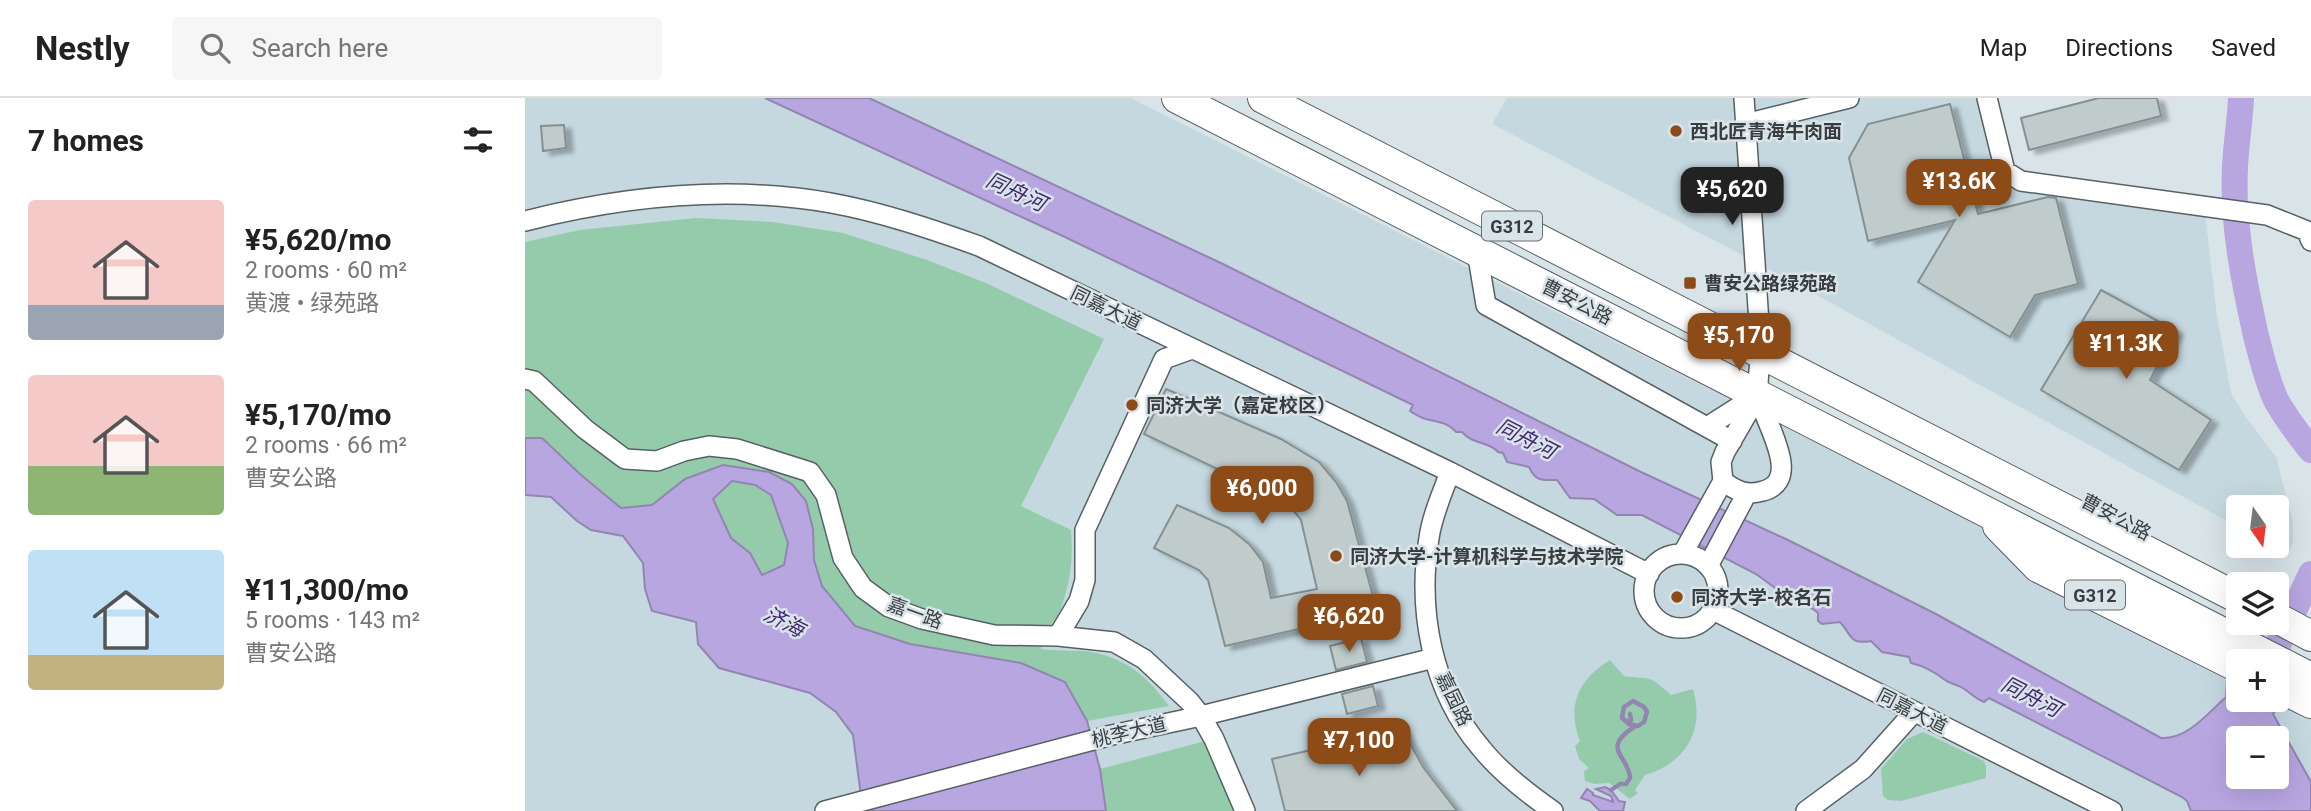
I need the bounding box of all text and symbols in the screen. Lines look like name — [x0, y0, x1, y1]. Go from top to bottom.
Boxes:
search box — [172, 17, 662, 80]
text: Nestly — [35, 29, 130, 68]
icon: search — [196, 29, 234, 67]
text: Search here — [252, 33, 388, 63]
text: Map — [1980, 34, 2027, 62]
text: Directions — [2065, 34, 2173, 62]
text: Saved — [2211, 34, 2276, 62]
place label: 西北匠青海牛肉面 — [1690, 120, 1842, 143]
icon: filters — [459, 121, 497, 159]
text: 7 homes — [28, 123, 144, 158]
marker: 西北匠青海牛肉面 — [1668, 123, 1684, 139]
pin: ¥13.6K — [1902, 159, 2016, 219]
pin: ¥5,620 — [1675, 167, 1789, 227]
water label: 同舟河 — [982, 168, 1053, 218]
text: ¥13.6K — [1922, 168, 1996, 195]
text: ¥5,620 — [1697, 176, 1767, 203]
road number: G312 — [1482, 211, 1542, 240]
text: ¥5,620/mo — [245, 222, 391, 257]
icon: home — [84, 228, 168, 312]
text: 2 rooms · 60 m² — [245, 257, 407, 284]
place label: 曹安公路绿苑路 — [1704, 272, 1837, 295]
street label: 曹安公路 — [1538, 274, 1616, 330]
marker: 曹安公路绿苑路 — [1682, 275, 1698, 291]
street label: 同嘉大道 — [1067, 281, 1145, 335]
text: 黄渡 • 绿苑路 — [245, 290, 379, 317]
pin: ¥5,170 — [1682, 314, 1796, 373]
text: ¥5,170 — [1704, 322, 1774, 349]
pin: ¥11.3K — [2069, 322, 2183, 381]
text: ¥11.3K — [2089, 330, 2163, 357]
place label: 同济大学（嘉定校区） — [1146, 394, 1336, 417]
text: ¥5,170/mo — [245, 397, 391, 432]
marker: 同济大学（嘉定校区） — [1124, 397, 1140, 413]
icon: home — [84, 403, 168, 487]
water label: 同舟河 — [1492, 414, 1563, 466]
text: 2 rooms · 66 m² — [245, 432, 407, 459]
text: 曹安公路 — [245, 465, 337, 492]
pin: ¥6,000 — [1205, 466, 1319, 526]
text: ¥6,000 — [1227, 475, 1297, 502]
street label: 曹安公路 — [2077, 489, 2155, 545]
north arrow — [2226, 495, 2289, 558]
map controls — [2226, 495, 2289, 789]
place label: 同济大学-计算机科学与技术学院 — [1350, 545, 1624, 568]
marker: 同济大学-计算机科学与技术学院 — [1328, 548, 1344, 564]
text: ¥11,300/mo — [245, 572, 409, 607]
button: layers — [2226, 572, 2289, 635]
icon: home — [84, 578, 168, 662]
road number: G312 — [2065, 580, 2125, 610]
place label: 同济大学-校名石 — [1691, 586, 1832, 609]
marker: 同济大学-校名石 — [1669, 589, 1685, 605]
street label: 嘉一路 — [884, 592, 946, 634]
pin: ¥6,620 — [1292, 594, 1406, 654]
water label: 济海 — [760, 602, 811, 644]
text: ¥6,620 — [1314, 603, 1384, 630]
text: 5 rooms · 143 m² — [245, 607, 420, 634]
text: 曹安公路 — [245, 640, 337, 667]
button: + — [2226, 649, 2289, 712]
street label: 嘉园路 — [1431, 668, 1477, 730]
water label: 同舟河 — [1997, 672, 2068, 724]
street label: 同嘉大道 — [1873, 683, 1951, 739]
street label: 桃李大道 — [1089, 712, 1169, 752]
pin: ¥7,100 — [1302, 718, 1416, 778]
button: − — [2226, 726, 2289, 789]
text: ¥7,100 — [1324, 727, 1394, 754]

